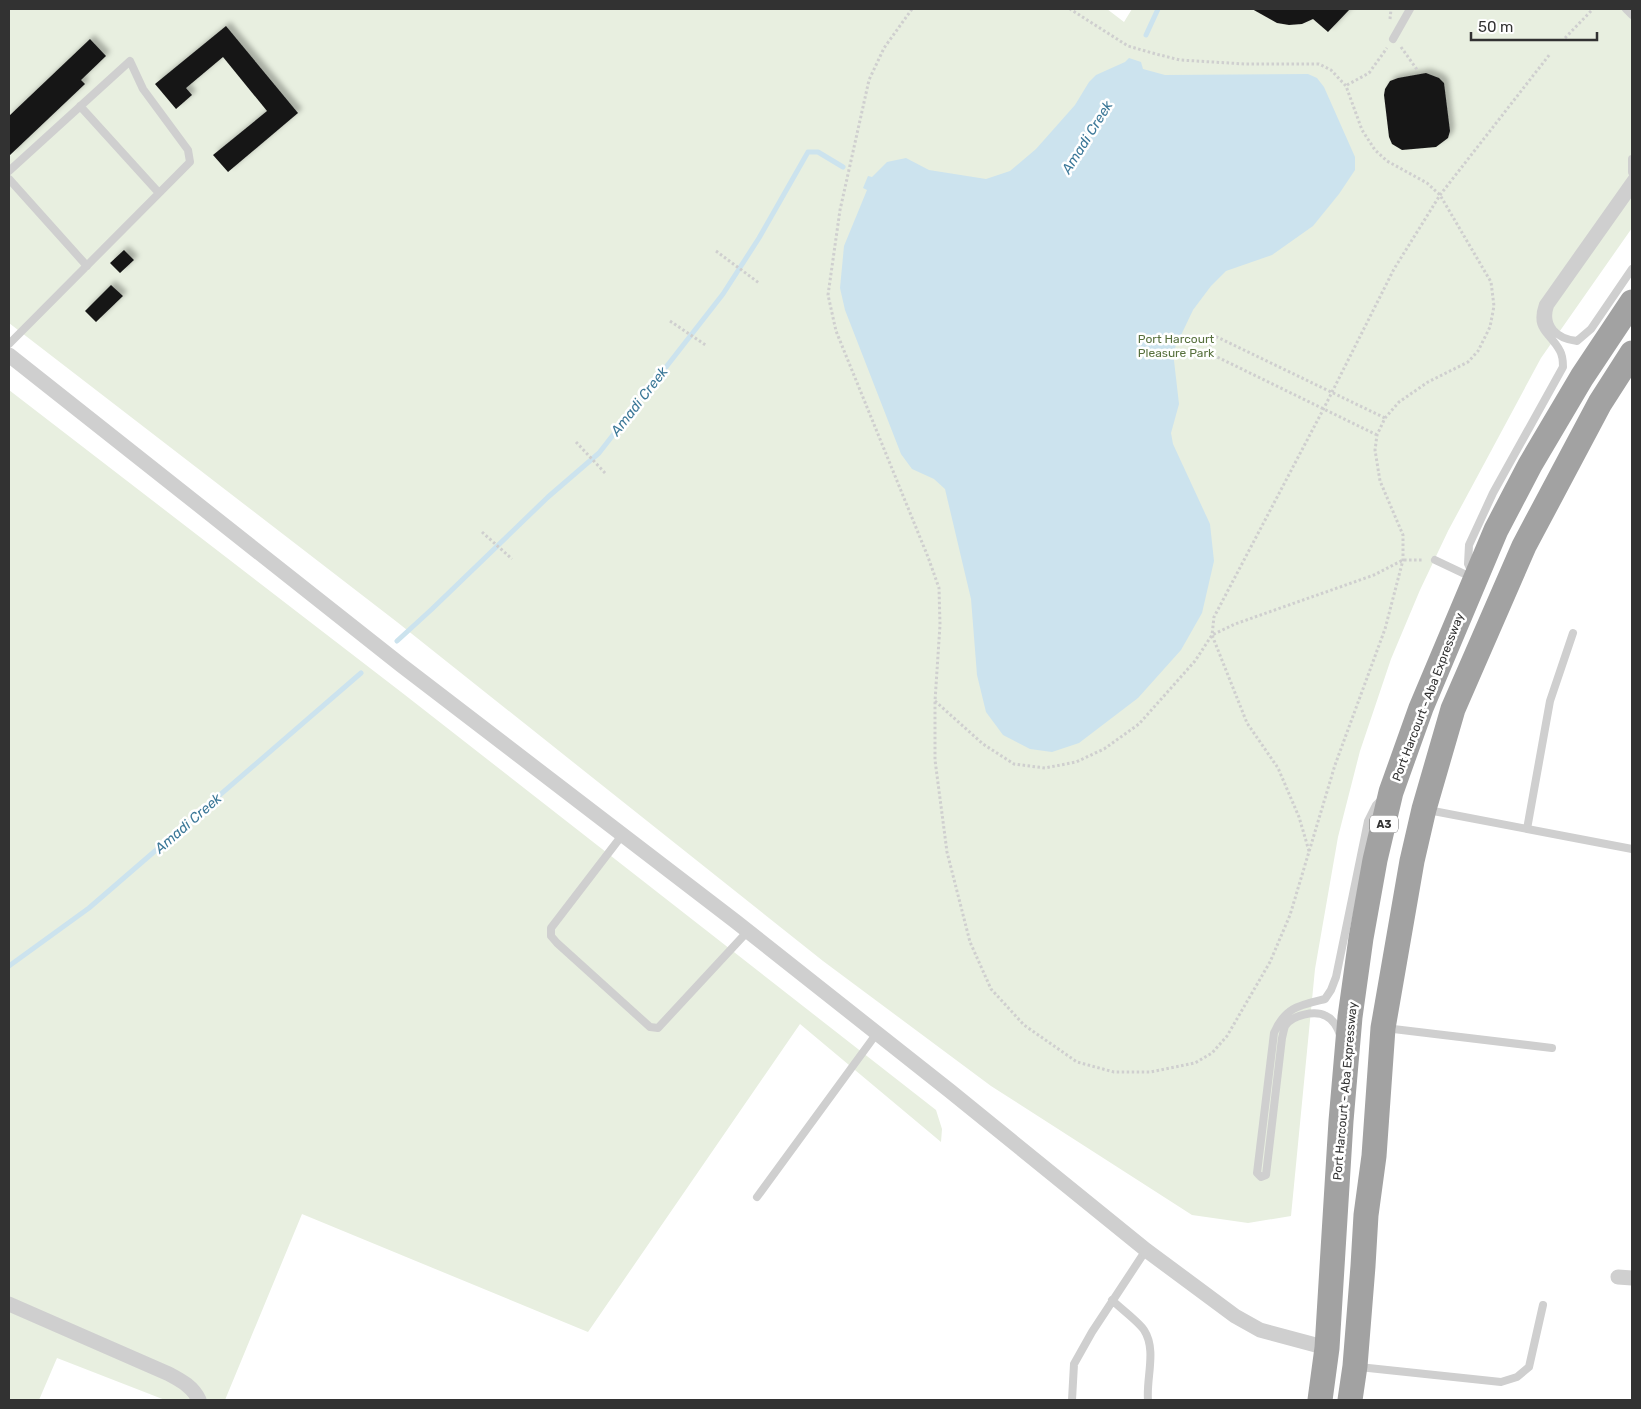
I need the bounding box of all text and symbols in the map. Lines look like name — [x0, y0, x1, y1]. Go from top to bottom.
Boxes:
scale bar — [1471, 10, 1597, 42]
text: 50 m — [1478, 18, 1513, 36]
water label: Amadi Creek — [1058, 97, 1117, 178]
park label: Port Harcourt Pleasure Park — [1138, 332, 1215, 360]
water label: Amadi Creek — [607, 363, 672, 440]
street label: Port Harcourt - Aba Expressway — [1389, 611, 1467, 783]
water label: Amadi Creek — [151, 789, 226, 858]
road number: A3 — [1370, 816, 1398, 832]
street label: Port Harcourt - Aba Expressway — [1330, 1001, 1360, 1181]

